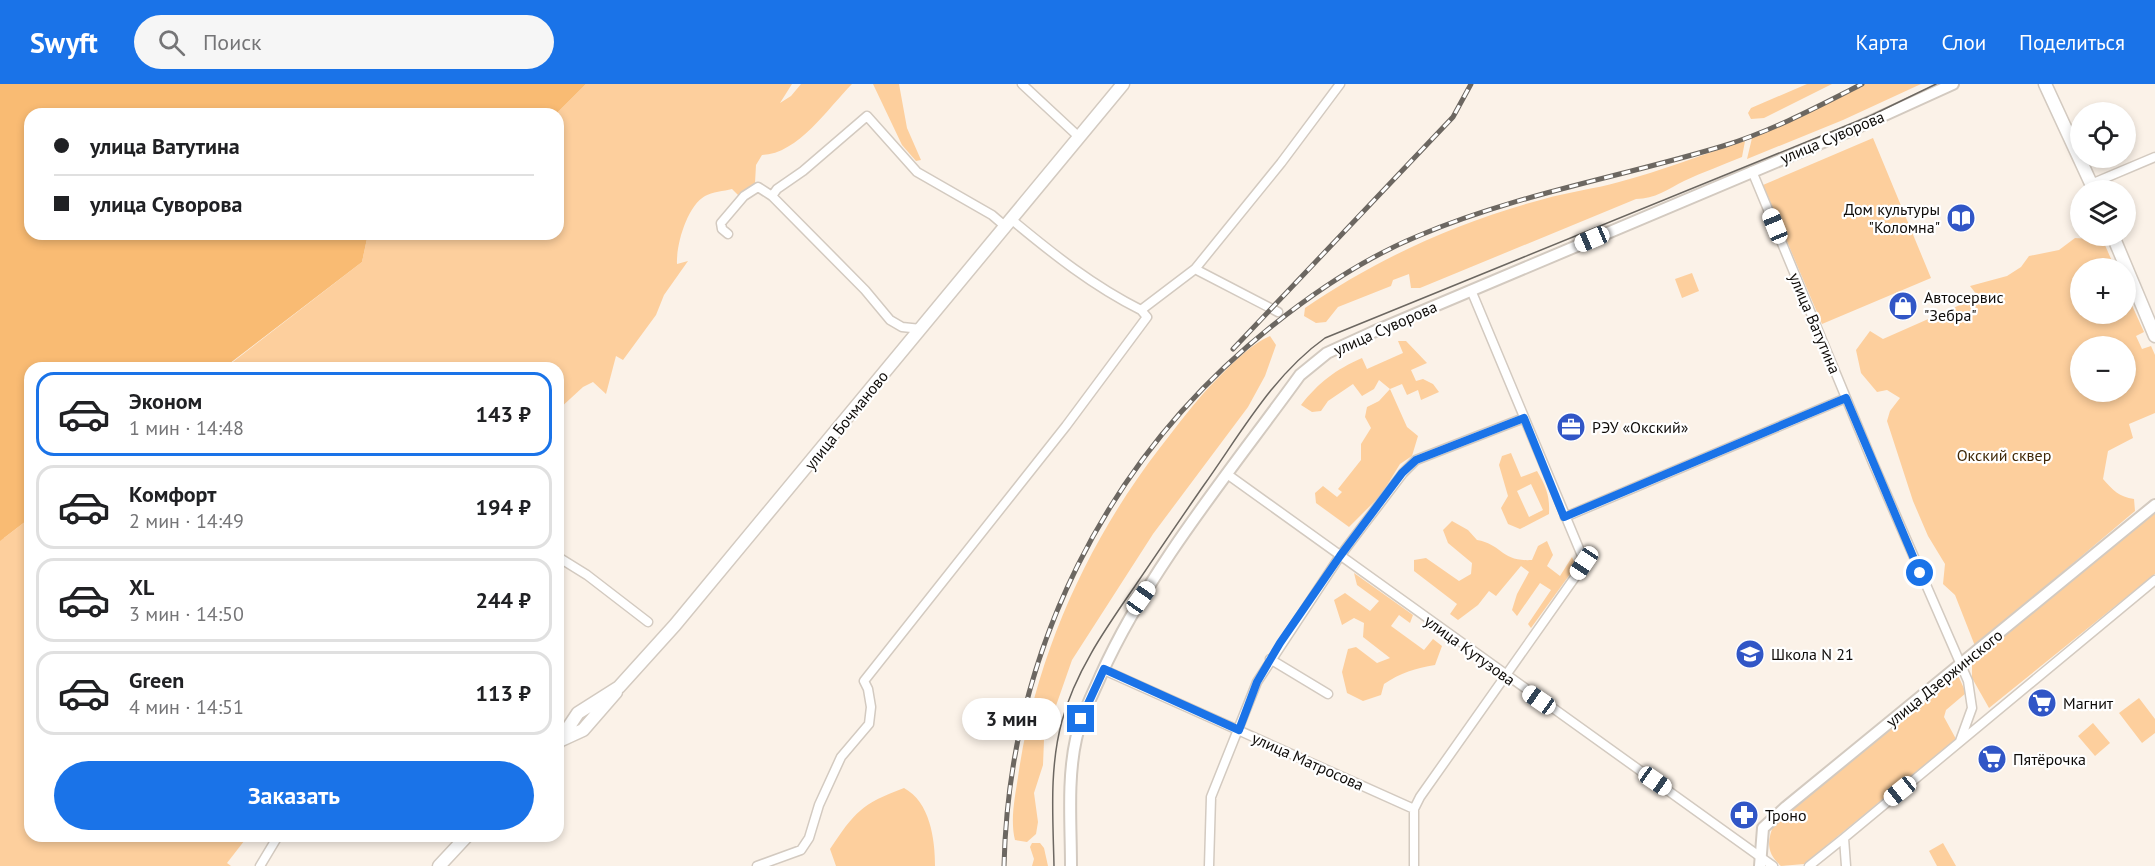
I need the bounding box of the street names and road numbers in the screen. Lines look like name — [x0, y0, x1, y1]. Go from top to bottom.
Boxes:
street label: улица Суворова — [1777, 106, 1887, 168]
street label: улица Ватутина — [1785, 269, 1845, 377]
street label: улица Суворова — [1330, 296, 1440, 360]
street label: улица Бочманово — [800, 366, 892, 474]
street label: улица Кутузова — [1421, 610, 1519, 690]
street label: улица Дзержинского — [1882, 625, 2006, 731]
street label: улица Матросова — [1249, 727, 1367, 795]

